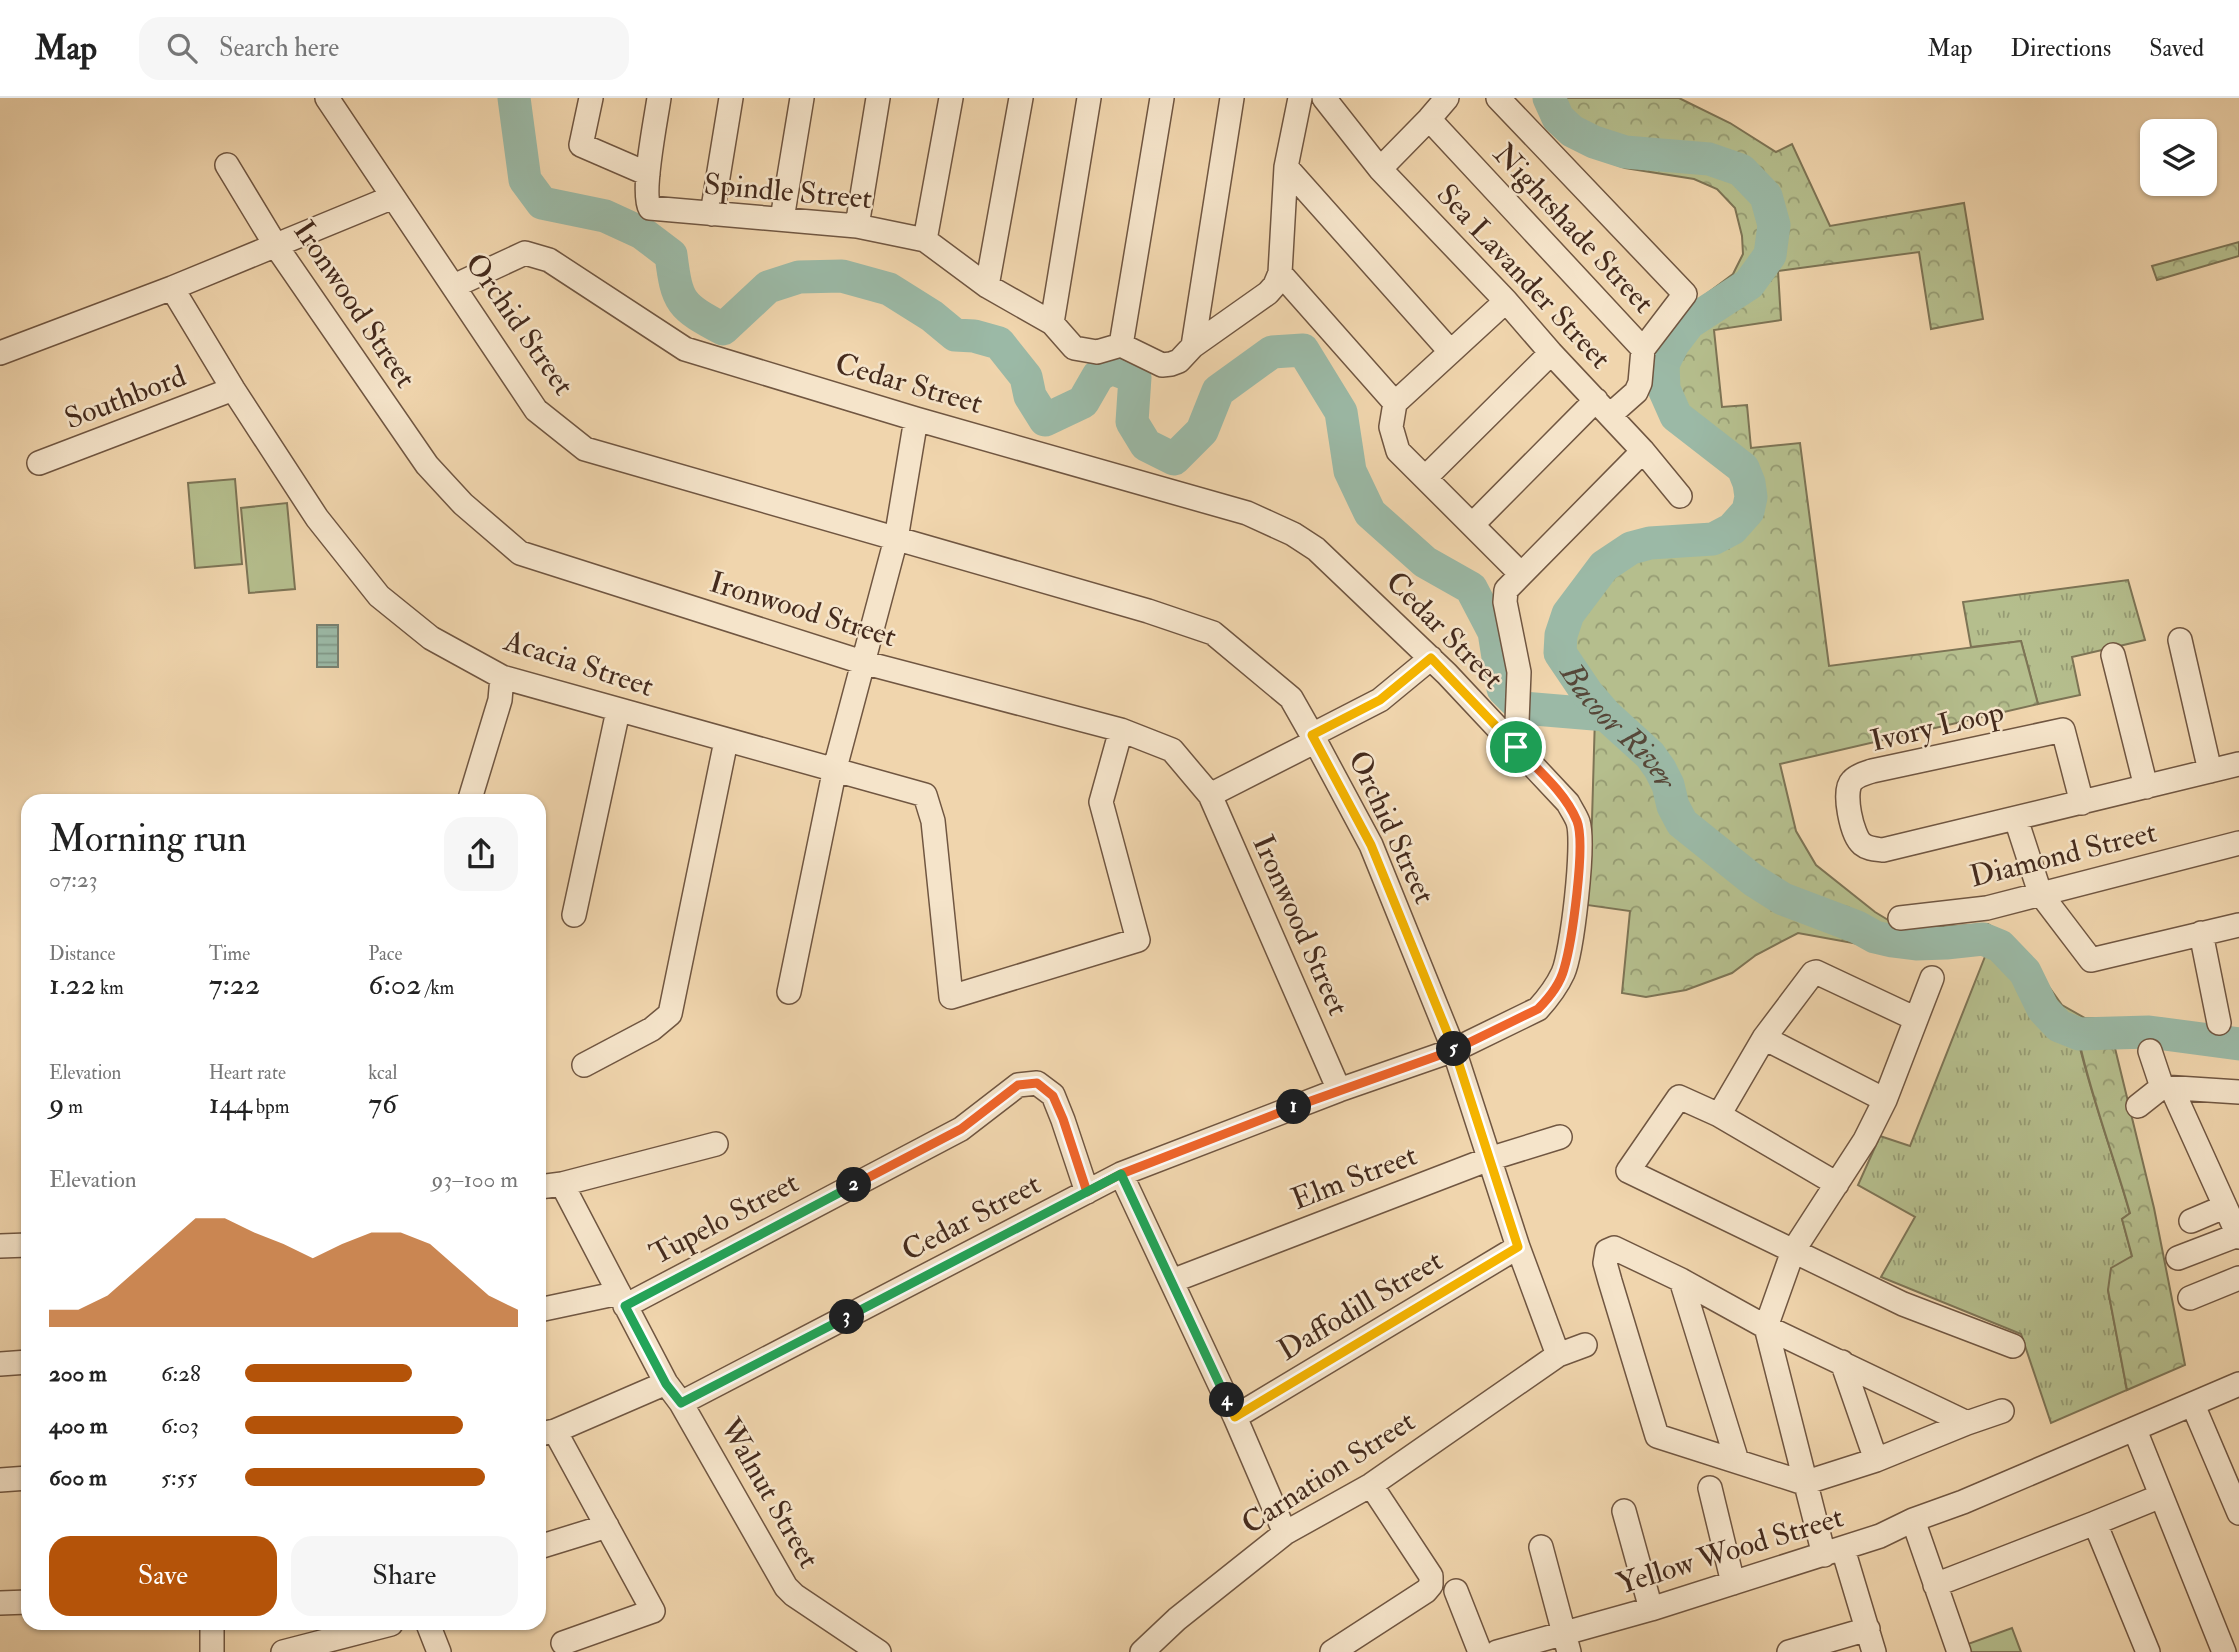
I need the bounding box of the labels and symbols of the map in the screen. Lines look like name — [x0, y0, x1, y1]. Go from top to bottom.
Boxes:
street label: Nightshade Street — [1485, 136, 1662, 321]
street label: Spindle Street — [702, 166, 874, 217]
street label: Sea Lavander Street — [1429, 176, 1619, 377]
street label: Ironwood Street — [285, 214, 424, 395]
street label: Orchid Street — [457, 246, 582, 403]
street label: Cedar Street — [831, 345, 987, 422]
street label: Southbord — [59, 357, 191, 437]
street label: Ironwood Street — [705, 564, 901, 656]
street label: Cedar Street — [1378, 564, 1511, 697]
street label: Acacia Street — [499, 622, 658, 705]
water label: Bacoor River — [1550, 654, 1686, 797]
street label: Ivory Loop — [1867, 693, 2007, 760]
pin — [1486, 717, 1546, 777]
street label: Orchid Street — [1340, 745, 1443, 910]
street label: Diamond Street — [1966, 813, 2161, 896]
street label: Ironwood Street — [1244, 829, 1357, 1021]
pin: 5 — [1436, 1032, 1472, 1066]
pin: 1 — [1276, 1090, 1312, 1124]
street label: Elm Street — [1286, 1137, 1422, 1218]
street label: Tupelo Street — [644, 1164, 805, 1273]
street label: Cedar Street — [896, 1165, 1047, 1269]
pin: 2 — [836, 1168, 872, 1202]
street label: Daffodill Street — [1271, 1242, 1449, 1369]
pin: 3 — [830, 1300, 864, 1334]
pin: 4 — [1210, 1382, 1244, 1418]
street label: Carnation Street — [1235, 1403, 1422, 1542]
street label: Walnut Street — [711, 1411, 827, 1575]
street label: Yellow Wood Street — [1612, 1498, 1848, 1602]

